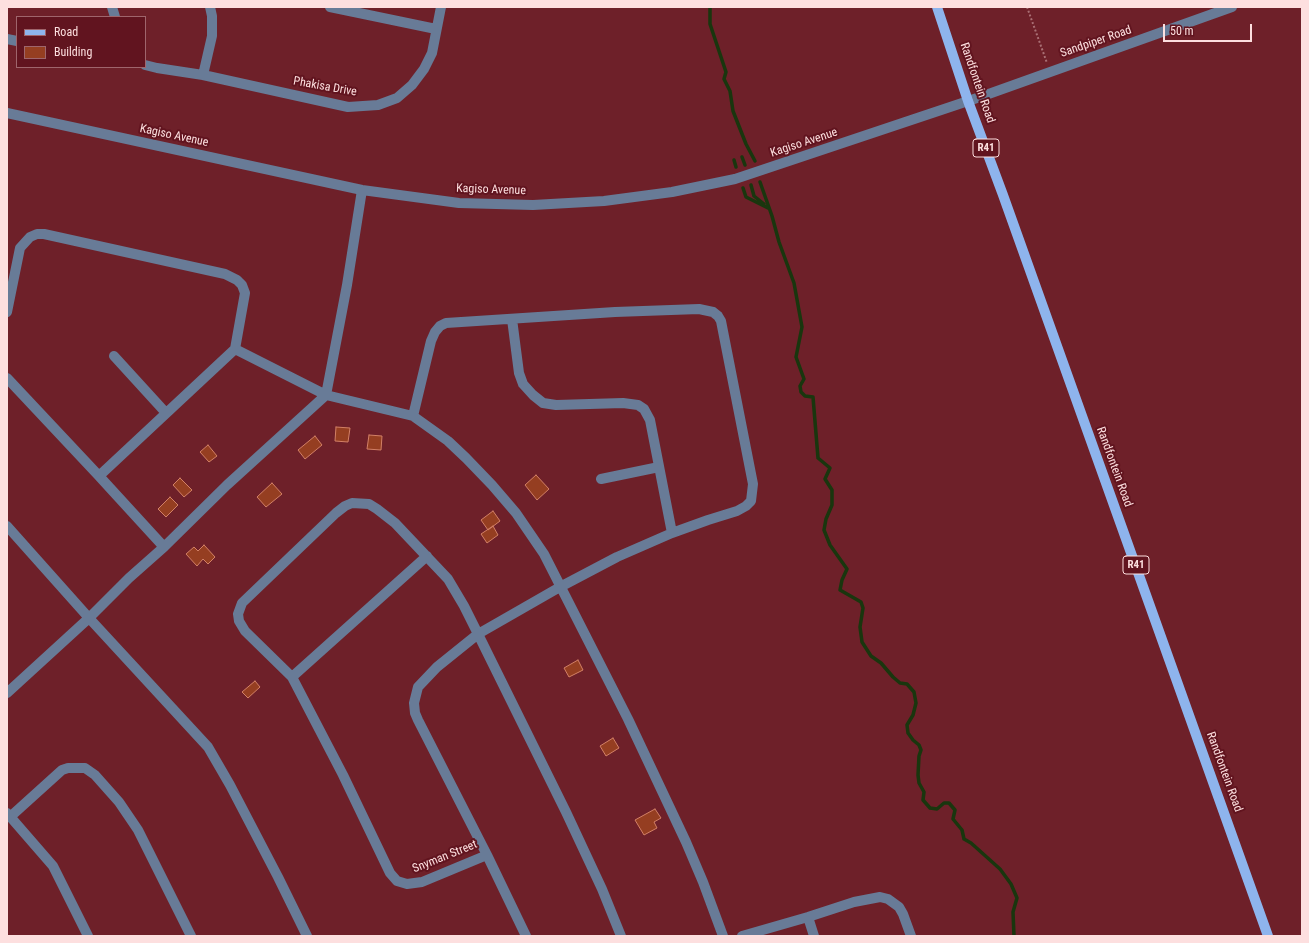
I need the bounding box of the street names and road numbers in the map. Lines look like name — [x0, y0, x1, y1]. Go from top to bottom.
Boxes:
street label: Sandpiper Road — [1058, 23, 1134, 61]
street label: Randfontein Road — [957, 41, 997, 125]
street label: Phakisa Drive — [292, 74, 358, 100]
street label: Kagiso Avenue — [138, 122, 210, 150]
street label: Kagiso Avenue — [769, 125, 839, 161]
road number: R41 — [973, 139, 999, 157]
street label: Kagiso Avenue — [456, 182, 526, 198]
street label: Randfontein Road — [1093, 425, 1135, 509]
road number: R41 — [1123, 556, 1149, 574]
street label: Randfontein Road — [1203, 730, 1245, 814]
street label: Snyman Street — [411, 837, 479, 877]

